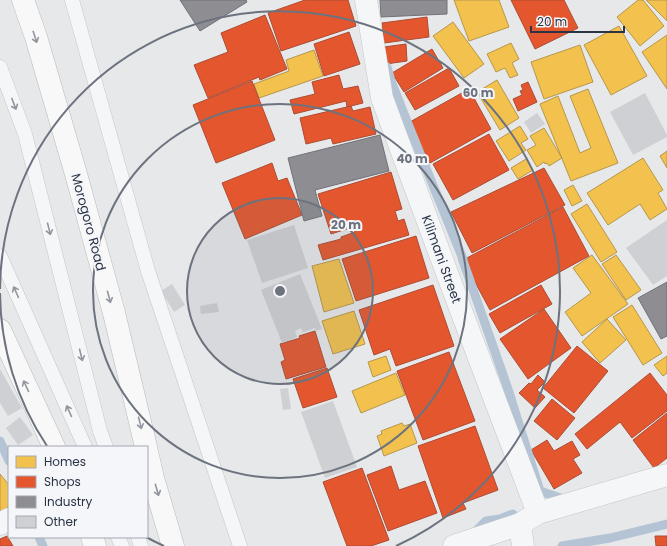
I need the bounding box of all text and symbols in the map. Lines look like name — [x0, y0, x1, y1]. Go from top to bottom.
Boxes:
scale bar — [531, 8, 624, 34]
text: 20 m — [537, 13, 567, 30]
one-way arrow — [32, 30, 40, 42]
text: 60 m — [463, 84, 494, 101]
one-way arrow — [10, 97, 18, 109]
text: 40 m — [396, 150, 428, 167]
street label: Morogoro Road — [66, 171, 111, 273]
street label: Kilimani Street — [417, 212, 466, 306]
text: 20 m — [331, 216, 361, 233]
one-way arrow — [46, 222, 53, 235]
centre of rings — [273, 284, 287, 298]
one-way arrow — [12, 287, 19, 299]
one-way arrow — [106, 290, 113, 303]
one-way arrow — [78, 348, 85, 361]
one-way arrow — [22, 380, 29, 392]
one-way arrow — [65, 406, 72, 418]
one-way arrow — [137, 416, 144, 429]
legend — [8, 446, 148, 538]
text: Homes — [44, 453, 86, 470]
text: Shops — [44, 473, 81, 490]
one-way arrow — [154, 483, 161, 496]
text: Industry — [44, 493, 93, 510]
text: Other — [44, 513, 78, 530]

